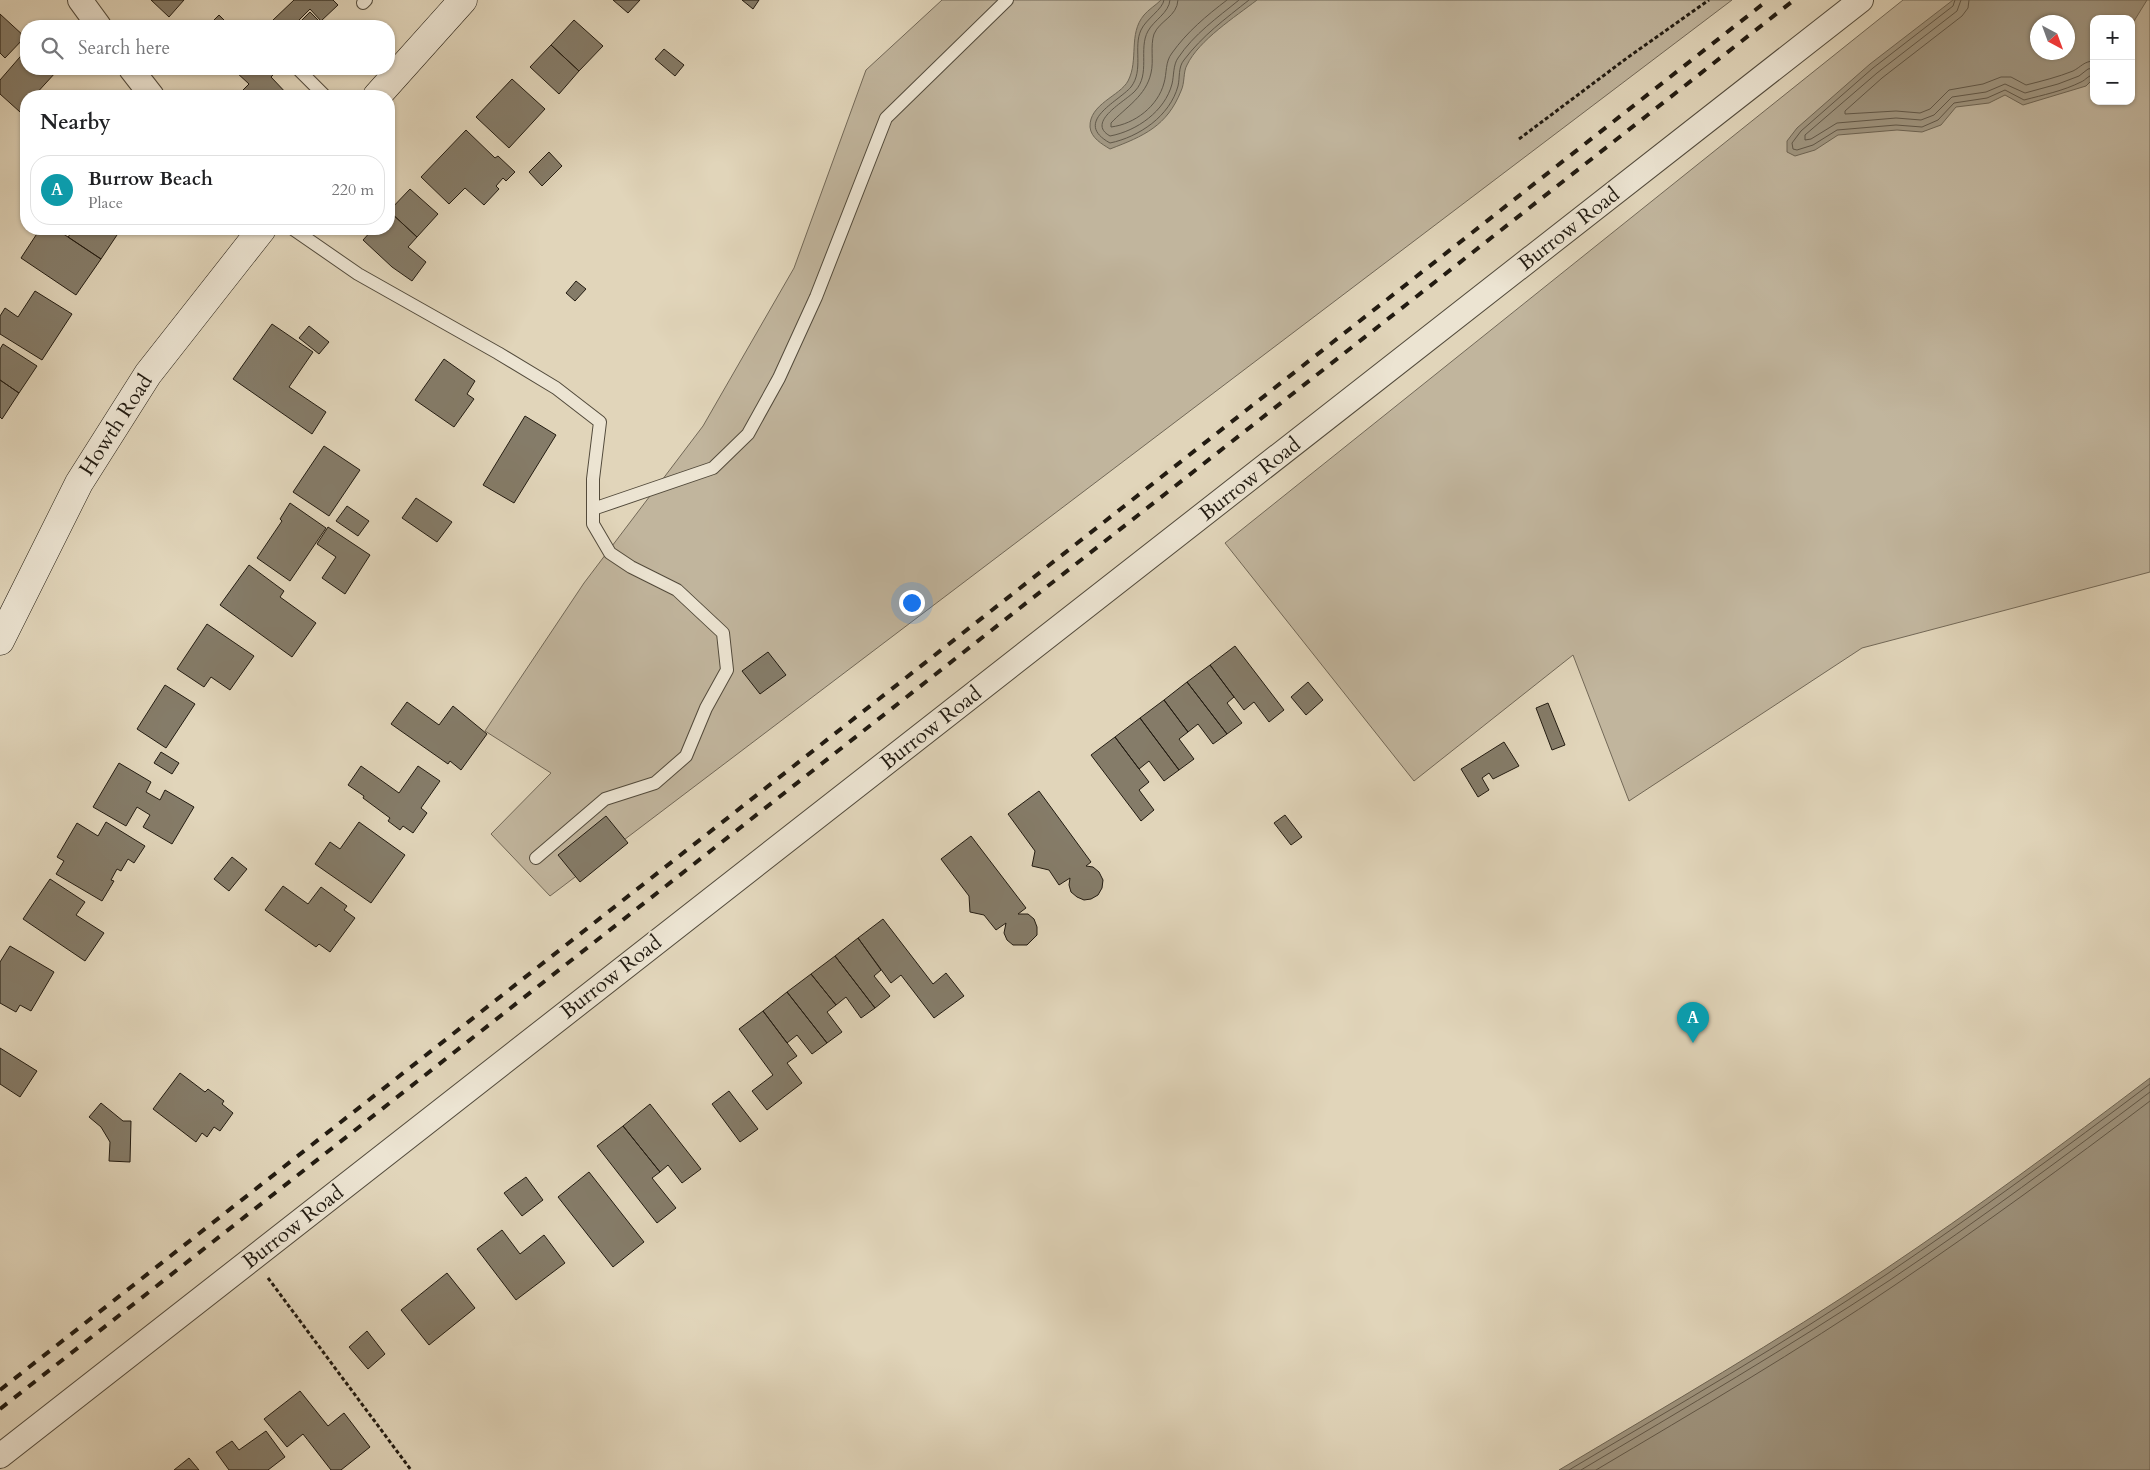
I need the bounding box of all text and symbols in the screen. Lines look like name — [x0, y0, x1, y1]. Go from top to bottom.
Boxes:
north arrow — [2030, 15, 2075, 60]
map controls — [2090, 15, 2135, 105]
button: + — [2090, 15, 2135, 60]
search box — [20, 20, 395, 75]
icon: search — [38, 34, 66, 62]
text: Search here — [78, 35, 170, 61]
button: − — [2090, 60, 2135, 105]
text: Nearby — [40, 108, 111, 137]
text: Burrow Beach — [88, 166, 213, 192]
text: A — [51, 179, 63, 201]
text: 220 m — [332, 179, 374, 201]
street label: Burrow Road — [1512, 180, 1626, 278]
text: Place — [88, 192, 123, 214]
street label: Howth Road — [72, 369, 160, 481]
street label: Burrow Road — [1193, 430, 1307, 528]
your location — [899, 590, 925, 616]
street label: Burrow Road — [874, 679, 988, 777]
street label: Burrow Road — [554, 928, 668, 1026]
pin: A — [1677, 1002, 1709, 1043]
street label: Burrow Road — [236, 1178, 350, 1276]

